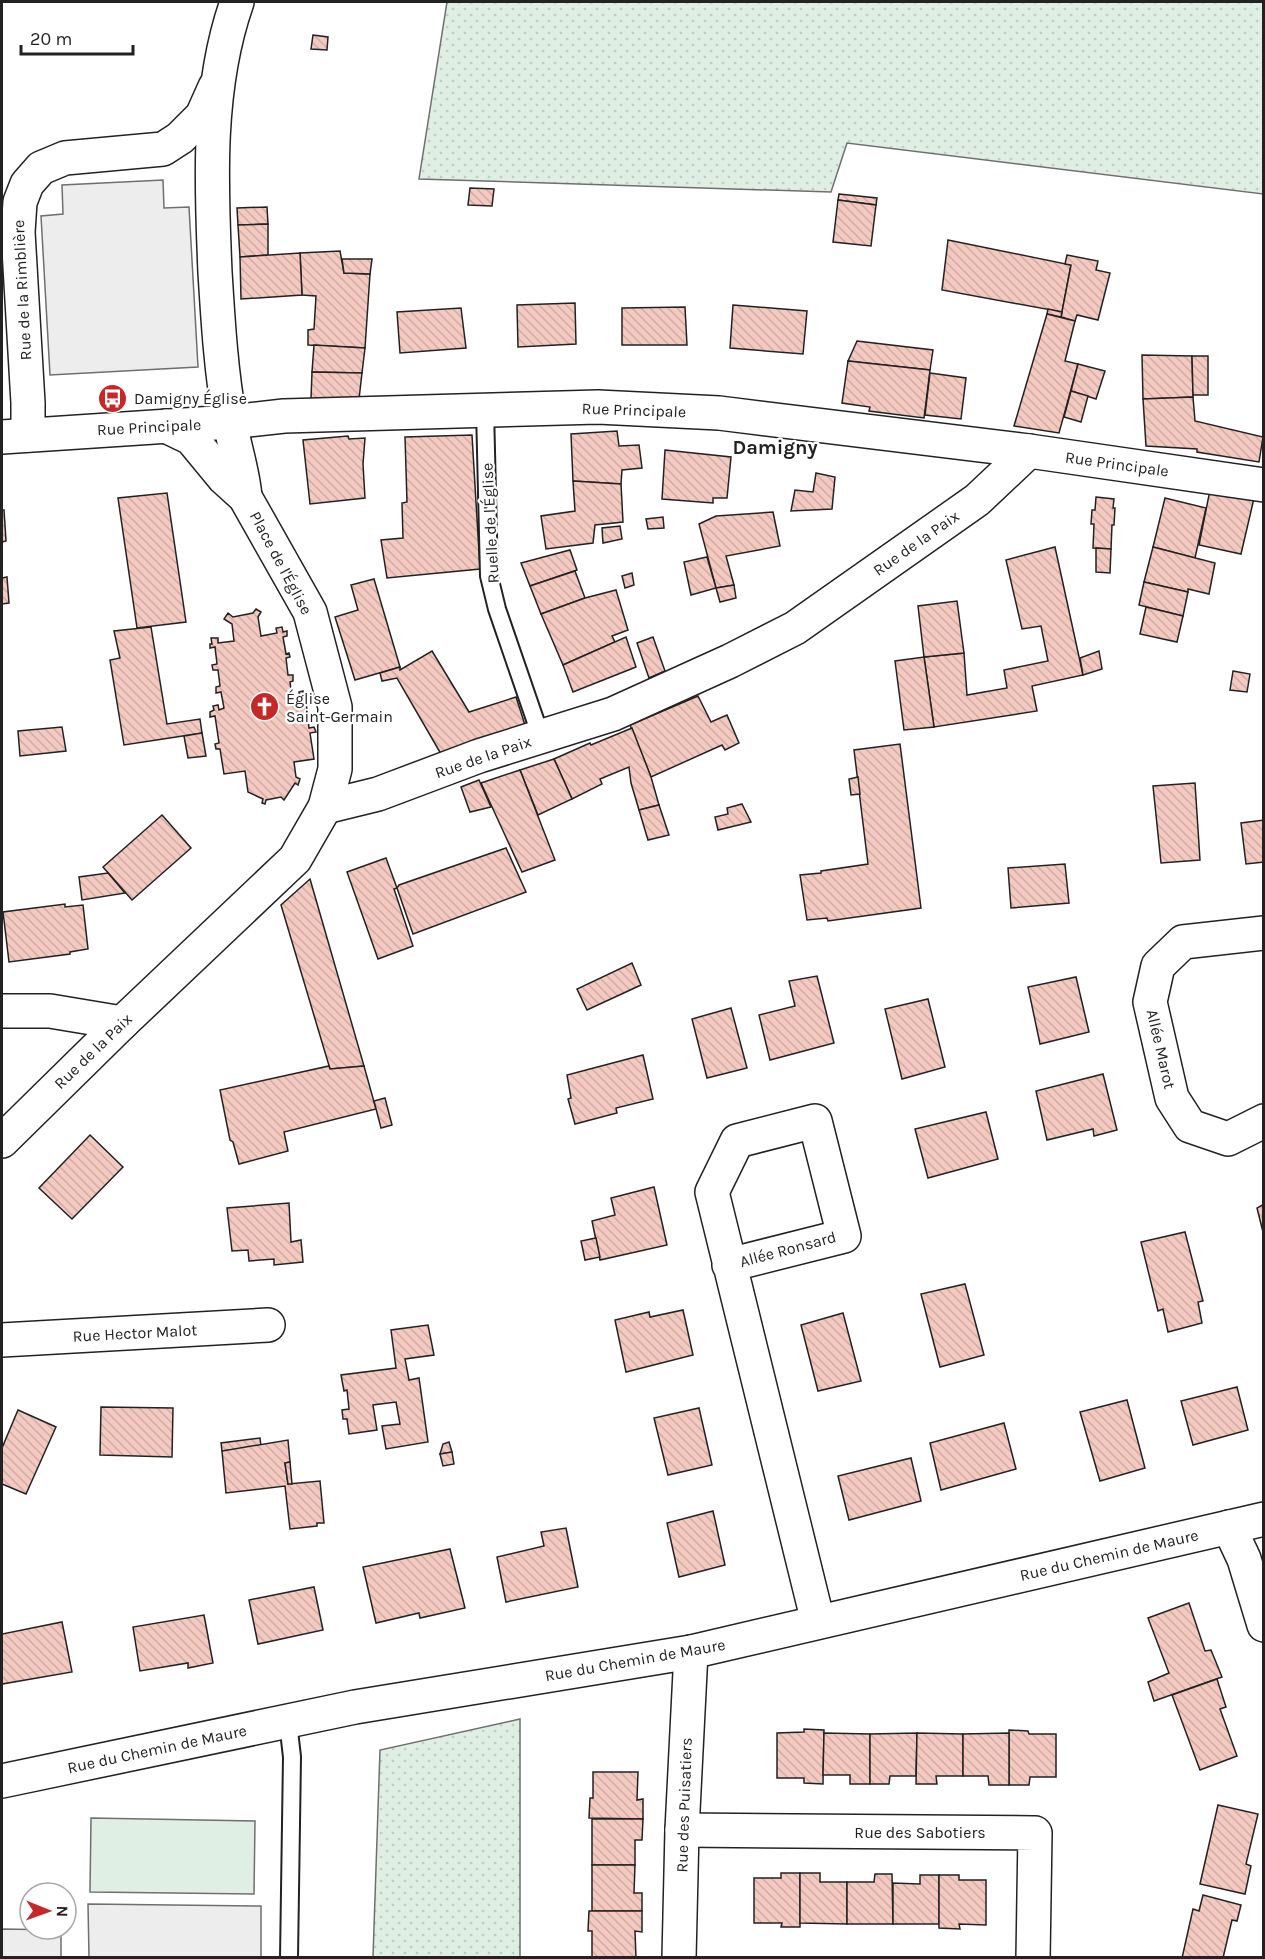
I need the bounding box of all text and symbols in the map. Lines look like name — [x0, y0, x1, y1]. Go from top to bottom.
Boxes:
scale bar — [21, 18, 134, 56]
text: 20 m — [30, 28, 72, 50]
street label: Rue de la Rimblière — [9, 219, 35, 361]
bus stop icon: Damigny Église — [97, 382, 129, 414]
place label: Damigny Église — [134, 389, 247, 408]
street label: Rue Principale — [581, 399, 687, 421]
street label: Rue Principale — [96, 415, 202, 439]
district label: Damigny — [732, 436, 818, 459]
street label: Rue Principale — [1064, 447, 1170, 481]
street label: Ruelle de l'Église — [477, 462, 503, 584]
street label: Rue de la Paix — [869, 506, 963, 580]
street label: Place de l'Église — [246, 508, 316, 618]
place label: Église Saint-Germain — [286, 689, 393, 726]
church icon: Église Saint-Germain — [249, 691, 281, 723]
street label: Rue de la Paix — [432, 732, 534, 782]
street label: Allée Marot — [1143, 1007, 1179, 1091]
street label: Rue de la Paix — [50, 1009, 136, 1093]
street label: Allée Ronsard — [738, 1227, 838, 1271]
street label: Rue Hector Malot — [72, 1320, 198, 1346]
street label: Rue du Chemin de Maure — [1018, 1525, 1200, 1585]
street label: Rue du Chemin de Maure — [543, 1635, 727, 1685]
street label: Rue du Chemin de Maure — [66, 1721, 248, 1777]
street label: Rue des Puisatiers — [672, 1737, 696, 1873]
street label: Rue des Sabotiers — [854, 1823, 986, 1842]
north arrow — [18, 1881, 78, 1941]
text: N — [53, 1905, 72, 1917]

